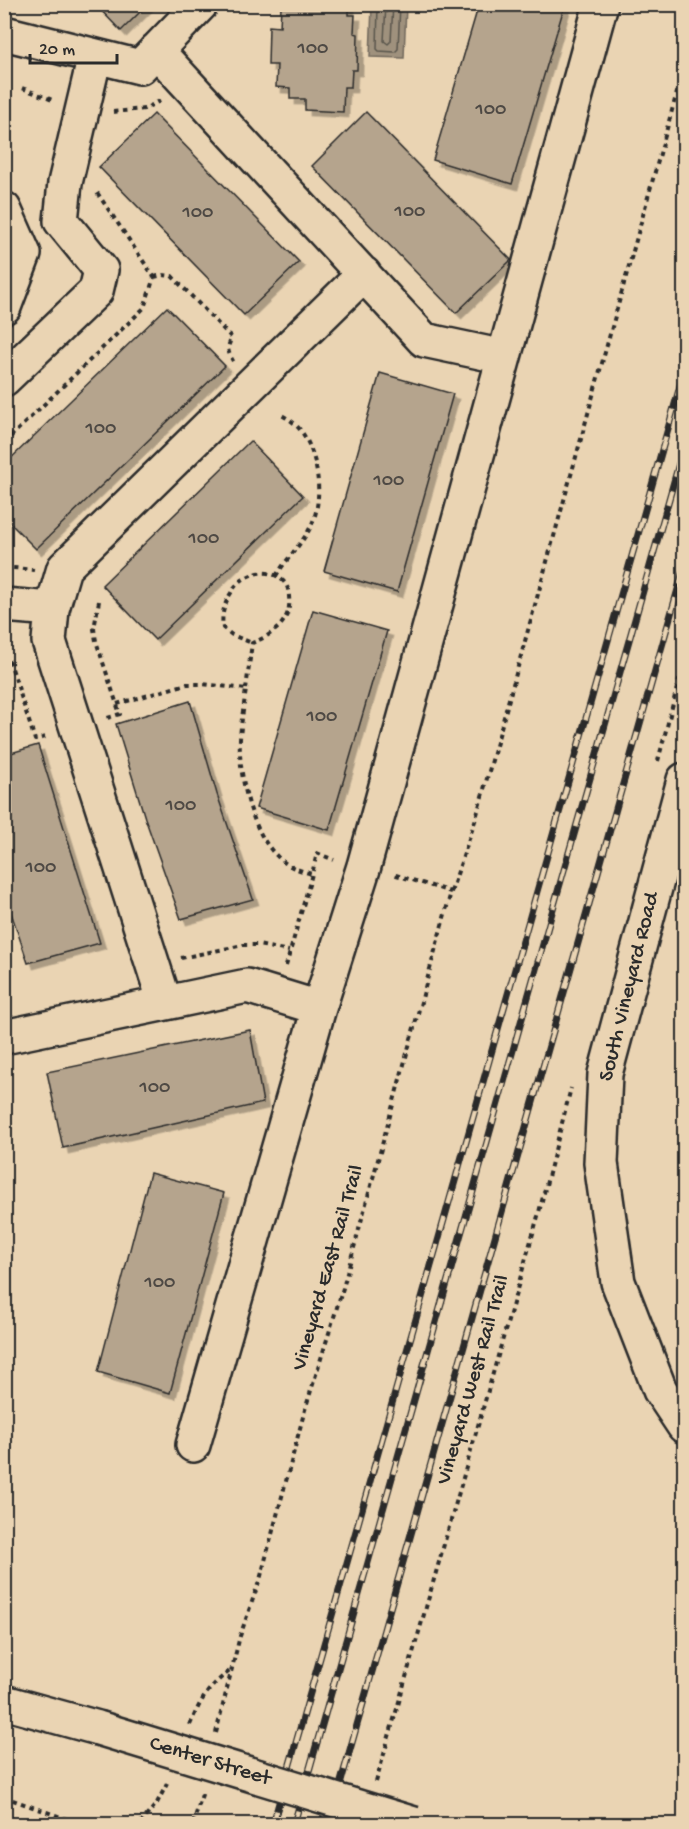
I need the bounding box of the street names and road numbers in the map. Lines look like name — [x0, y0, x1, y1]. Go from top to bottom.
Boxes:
street label: South Vineyard Road — [594, 888, 667, 1084]
street label: Vineyard East Rail Trail — [287, 1162, 371, 1375]
street label: Vineyard West Rail Trail — [431, 1272, 516, 1489]
street label: Center Street — [146, 1731, 276, 1793]

